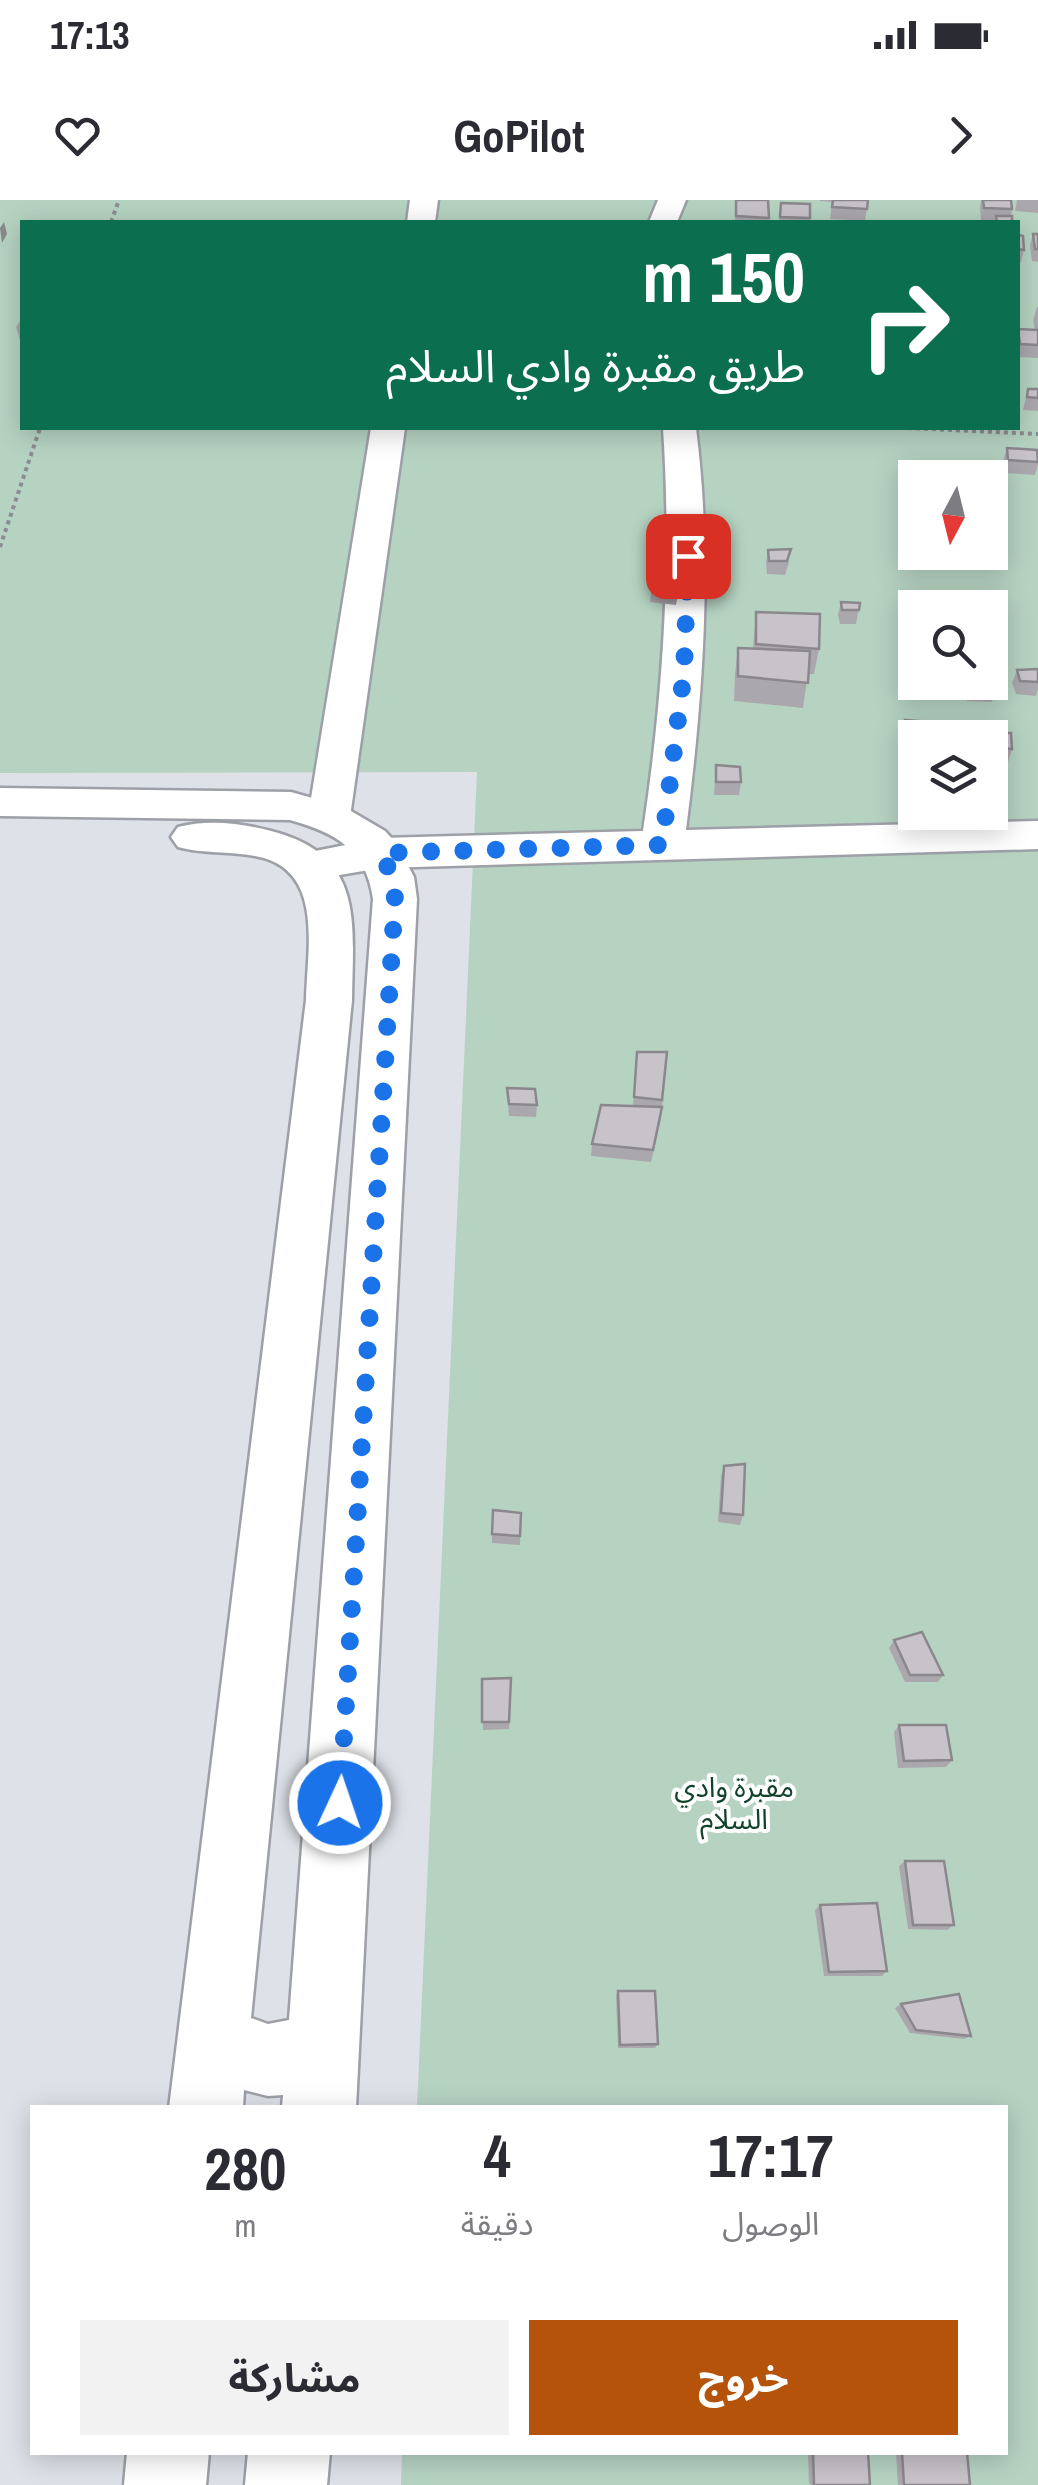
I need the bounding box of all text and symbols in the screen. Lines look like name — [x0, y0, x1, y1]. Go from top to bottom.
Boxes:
text: 17:13 — [50, 10, 130, 61]
text: GoPilot — [453, 105, 585, 166]
icon: heart — [50, 108, 105, 163]
icon: forward — [933, 108, 988, 163]
text: 150 m — [642, 230, 805, 324]
icon: right — [840, 260, 970, 390]
text: طريق مقبرة وادي السلام — [386, 335, 805, 396]
north arrow — [898, 460, 1008, 570]
map controls — [898, 460, 1008, 830]
pin — [646, 514, 731, 599]
icon: arrive — [661, 529, 716, 584]
button: search — [898, 590, 1008, 700]
button: layers — [898, 720, 1008, 830]
position arrow — [288, 1751, 392, 1855]
park label: مقبرة وادي السلام — [674, 1768, 794, 1840]
text: 4 — [483, 2115, 511, 2196]
text: 17:17 — [708, 2115, 834, 2196]
text: 280 — [204, 2128, 286, 2209]
text: دقيقة — [461, 2202, 534, 2245]
text: الوصول — [722, 2202, 819, 2245]
text: m — [234, 2204, 256, 2247]
button: مشاركة — [80, 2320, 509, 2435]
button: خروج — [529, 2320, 958, 2435]

